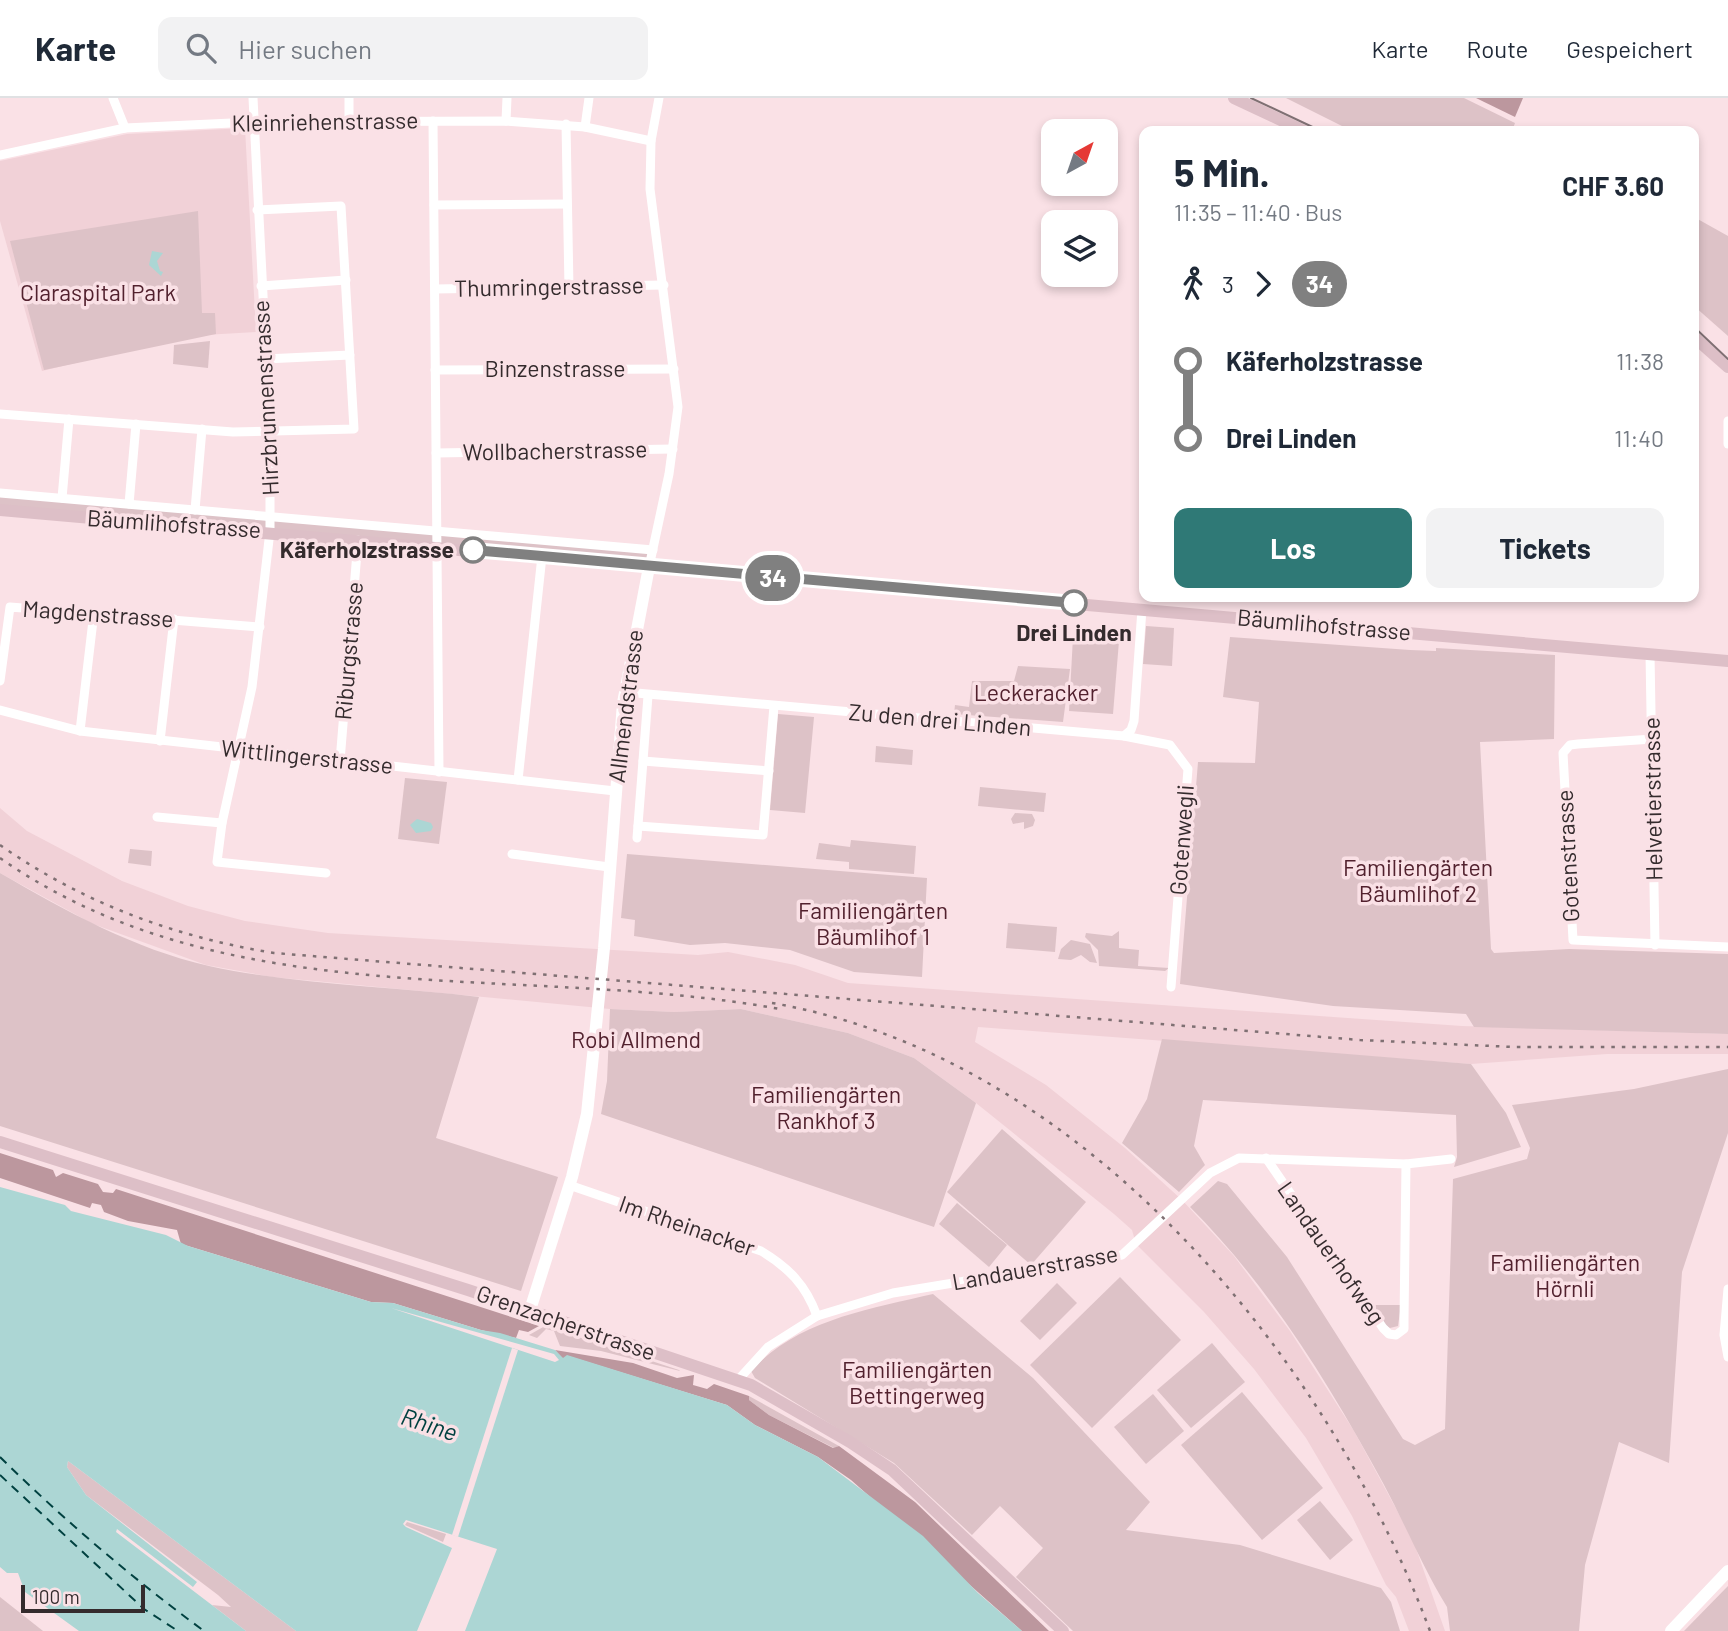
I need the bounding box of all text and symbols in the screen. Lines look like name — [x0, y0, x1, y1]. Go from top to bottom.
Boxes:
search box — [158, 17, 648, 80]
text: Karte — [35, 28, 116, 68]
icon: search — [182, 29, 220, 67]
text: Hier suchen — [238, 33, 372, 64]
text: Karte — [1371, 34, 1429, 63]
text: Route — [1467, 34, 1528, 63]
text: Gespeichert — [1566, 34, 1693, 63]
street label: Kleinriehenstrasse — [231, 105, 419, 137]
north arrow — [1041, 119, 1118, 196]
map controls — [1041, 119, 1118, 287]
text: 5 Min. — [1174, 149, 1270, 195]
text: CHF 3.60 — [1562, 170, 1664, 201]
text: 11:35 – 11:40 · Bus — [1174, 198, 1342, 226]
button: layers — [1041, 210, 1118, 287]
icon: walk — [1174, 265, 1212, 303]
icon: forward — [1244, 265, 1282, 303]
text: 34 — [1306, 269, 1333, 298]
street label: Thumringerstrasse — [454, 270, 644, 302]
text: 3 — [1222, 270, 1234, 298]
park label: Claraspital Park — [20, 278, 176, 306]
street label: Hirzbrunnenstrasse — [246, 300, 284, 496]
text: Käferholzstrasse — [1226, 345, 1423, 376]
text: 11:38 — [1616, 347, 1664, 375]
street label: Binzenstrasse — [484, 354, 626, 382]
text: Drei Linden — [1226, 422, 1357, 453]
text: 11:40 — [1614, 424, 1664, 452]
street label: Wollbacherstrasse — [462, 434, 648, 466]
street label: Bäumlihofstrasse — [86, 503, 262, 543]
button: Los — [1174, 508, 1412, 588]
button: Tickets — [1426, 508, 1664, 588]
place label: Käferholzstrasse — [280, 535, 454, 563]
marker: Käferholzstrasse — [460, 537, 486, 563]
line badge: 34 — [742, 555, 804, 601]
text: 34 — [759, 563, 787, 592]
street label: Riburgstrasse — [328, 581, 368, 721]
marker: Drei Linden — [1061, 590, 1087, 616]
street label: Magdenstrasse — [22, 594, 174, 632]
street label: Bäumlihofstrasse — [1236, 602, 1412, 646]
place label: Drei Linden — [1016, 618, 1132, 646]
street label: Allmendstrasse — [602, 628, 648, 784]
park label: Leckeracker — [974, 678, 1099, 706]
street label: Zu den drei Linden — [848, 697, 1033, 741]
street label: Helvetierstrasse — [1637, 717, 1667, 881]
street label: Wittlingerstrasse — [220, 733, 394, 779]
street label: Gotenwegli — [1163, 784, 1199, 896]
street label: Gotenstrasse — [1550, 789, 1584, 923]
park label: Familiengärten Bäumlihof 2 — [1343, 853, 1493, 907]
park label: Familiengärten Bäumlihof 1 — [798, 896, 948, 950]
park label: Robi Allmend — [571, 1025, 701, 1053]
park label: Familiengärten Rankhof 3 — [751, 1080, 901, 1134]
street label: Landauerhofweg — [1272, 1176, 1391, 1329]
street label: Im Rheinacker — [616, 1189, 760, 1262]
street label: Landauerstrasse — [950, 1239, 1120, 1295]
park label: Familiengärten Hörnli — [1490, 1248, 1640, 1302]
street label: Grenzacherstrasse — [473, 1278, 659, 1366]
park label: Familiengärten Bettingerweg — [842, 1355, 992, 1409]
water label: Rhine — [398, 1401, 461, 1446]
scale bar — [21, 1582, 145, 1614]
text: 100 m — [32, 1585, 80, 1608]

